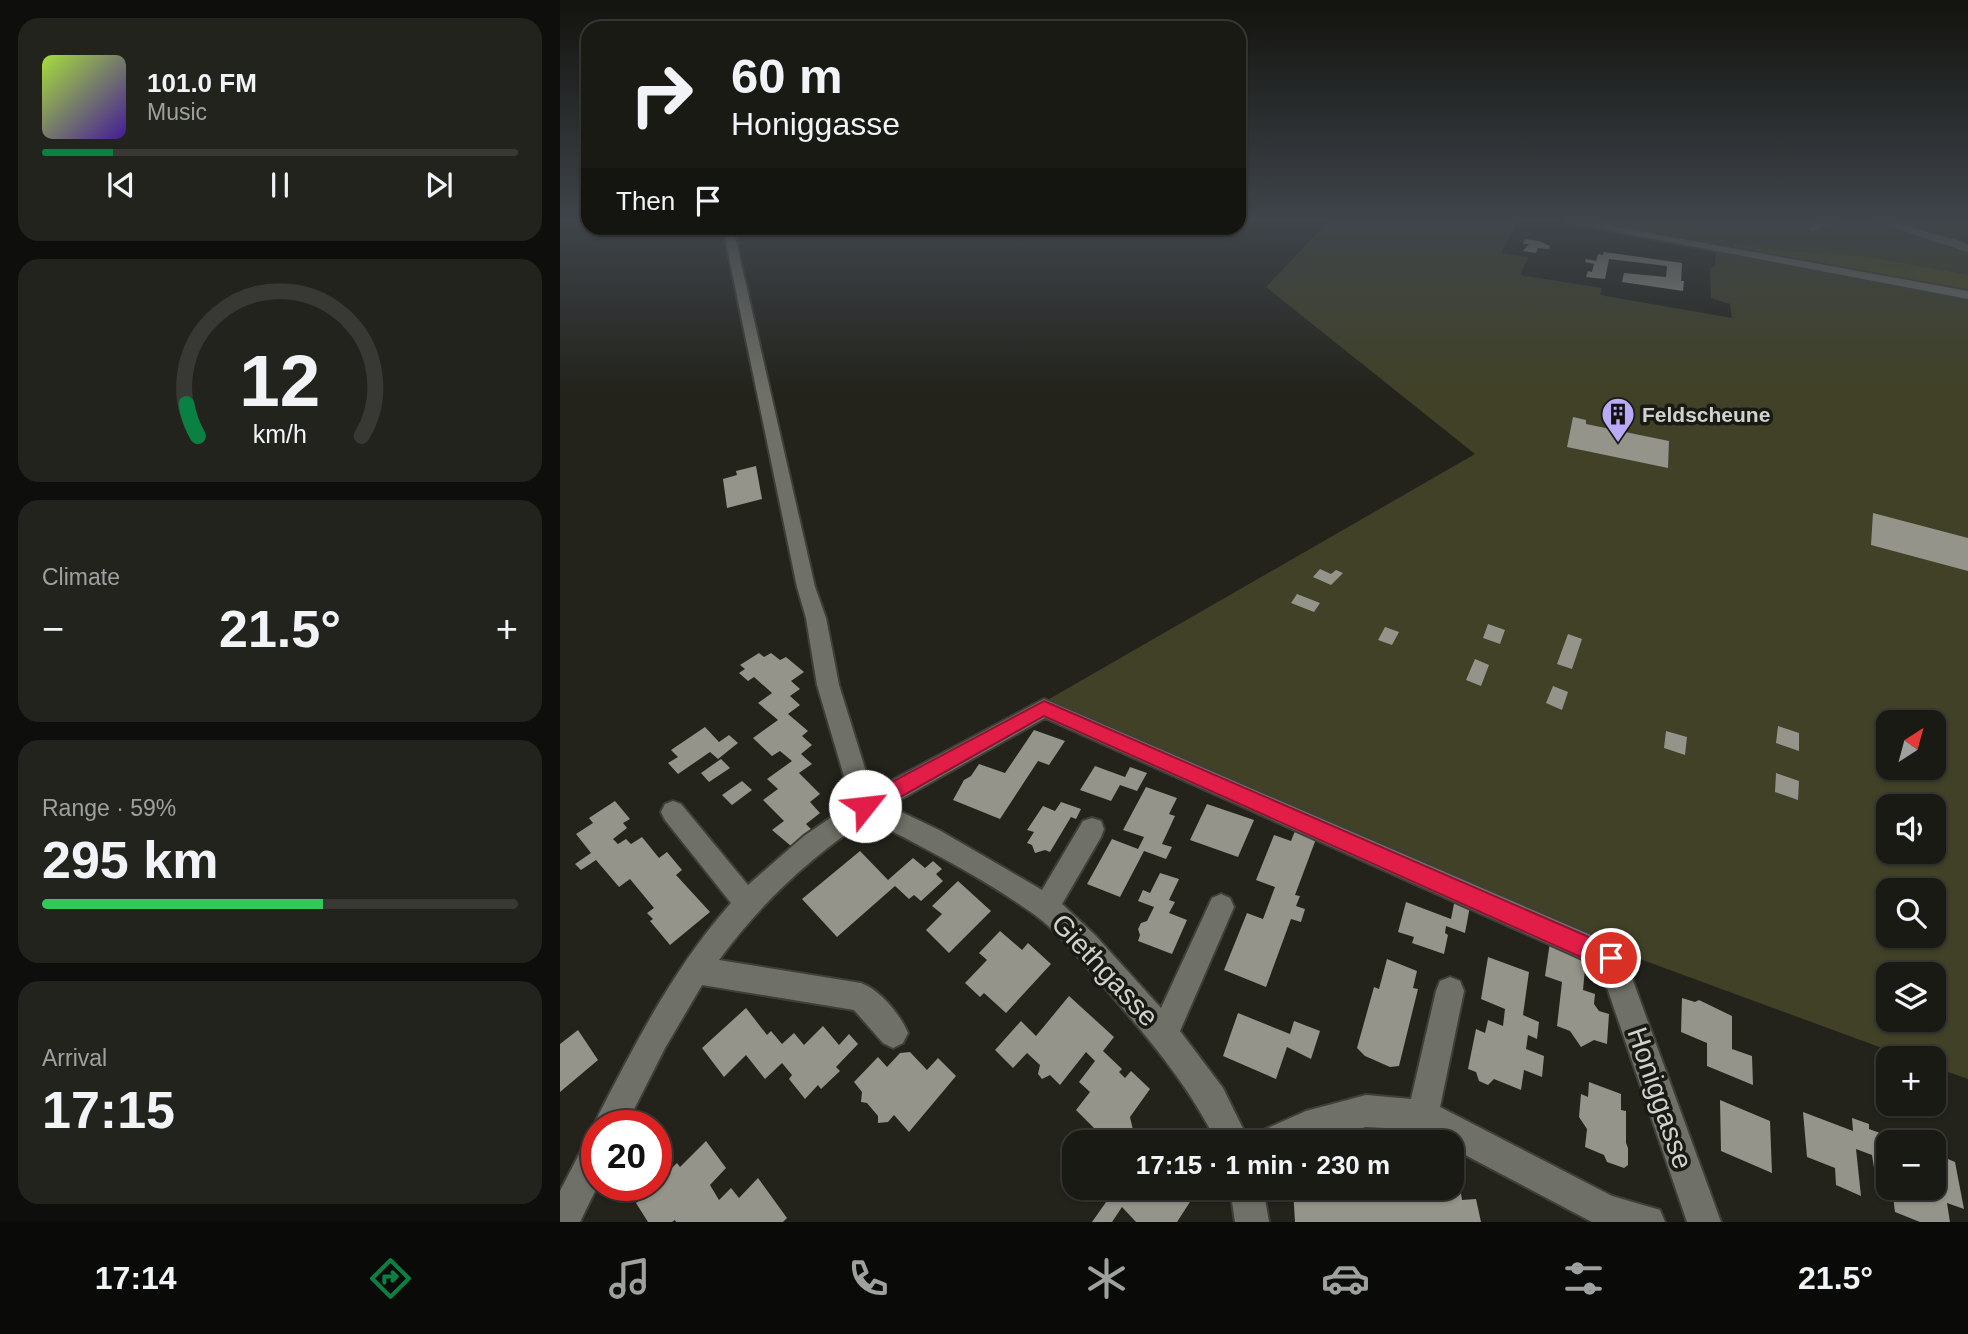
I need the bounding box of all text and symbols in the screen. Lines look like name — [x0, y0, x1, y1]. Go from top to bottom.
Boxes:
icon: right — [616, 49, 707, 140]
text: 60 m — [731, 49, 843, 103]
text: 101.0 FM — [147, 68, 257, 98]
text: Music — [147, 99, 207, 125]
text: Honiggasse — [731, 106, 900, 142]
icon: previous — [102, 166, 140, 204]
icon: pause — [261, 166, 299, 204]
icon: next — [420, 166, 458, 204]
icon: arrive — [689, 182, 727, 220]
text: Then — [616, 186, 675, 216]
text: 12 — [240, 341, 320, 422]
building icon: Feldscheune — [1599, 395, 1637, 444]
place label: Feldscheune — [1642, 403, 1770, 426]
text: km/h — [253, 420, 307, 448]
text: Climate — [42, 564, 120, 590]
text: 21.5° — [219, 600, 341, 658]
text: − — [42, 608, 64, 650]
text: + — [496, 608, 518, 650]
north arrow — [1876, 710, 1946, 780]
map controls — [1876, 710, 1946, 1200]
position arrow — [828, 769, 902, 843]
button: sound — [1876, 794, 1946, 864]
text: Range · 59% — [42, 795, 176, 821]
text: 295 km — [42, 831, 218, 889]
button: search — [1876, 878, 1946, 948]
street label: Giethgasse — [1045, 908, 1165, 1032]
pin — [1581, 928, 1641, 988]
icon: arrive — [1592, 939, 1630, 977]
button: layers — [1876, 962, 1946, 1032]
street label: Honiggasse — [1621, 1023, 1699, 1173]
text: Arrival — [42, 1045, 107, 1071]
button: + — [1876, 1046, 1946, 1116]
text: 17:15 — [42, 1081, 175, 1139]
speed limit sign: 20 — [581, 1110, 672, 1201]
button: − — [1876, 1130, 1946, 1200]
text: 17:15 · 1 min · 230 m — [1136, 1150, 1390, 1180]
icon: directions — [366, 1254, 415, 1303]
icon: music — [605, 1254, 654, 1303]
icon: phone — [844, 1254, 893, 1303]
icon: climate — [1082, 1254, 1131, 1303]
icon: car — [1321, 1254, 1370, 1303]
icon: filters — [1559, 1254, 1608, 1303]
text: 17:14 — [95, 1260, 177, 1296]
text: 21.5° — [1798, 1260, 1873, 1296]

